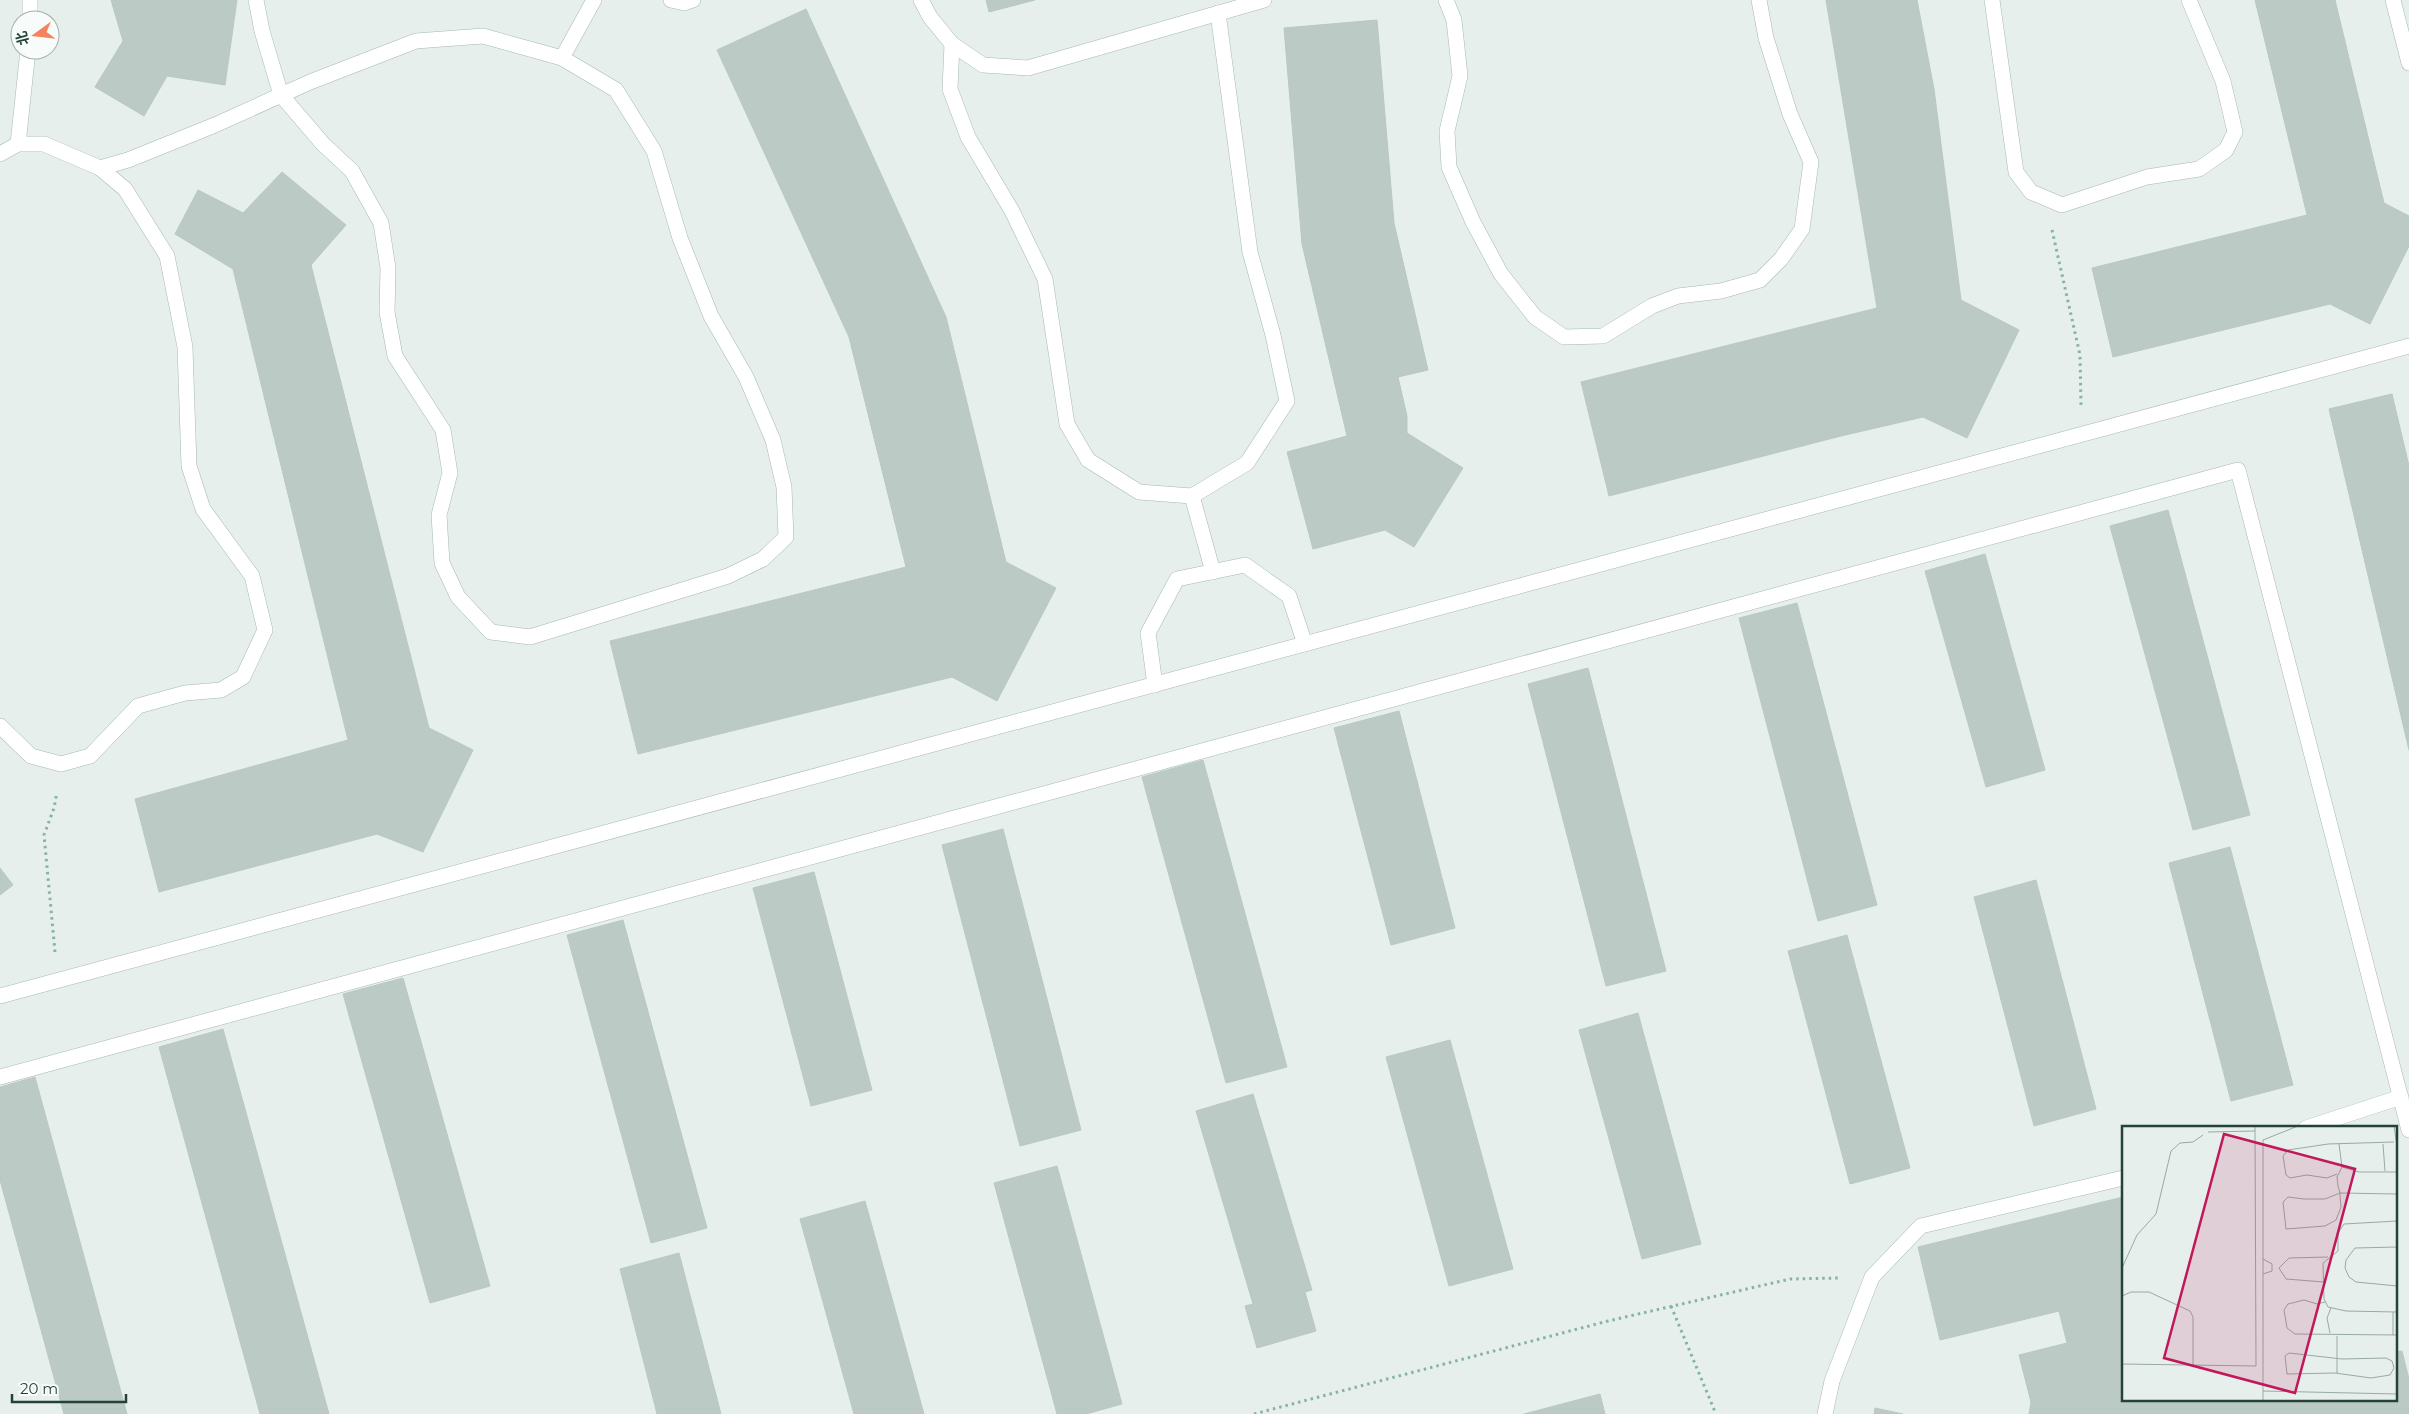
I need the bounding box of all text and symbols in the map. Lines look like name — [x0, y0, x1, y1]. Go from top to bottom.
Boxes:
north arrow — [10, 10, 60, 60]
text: 北 — [12, 29, 33, 47]
inset map — [2122, 1126, 2396, 1402]
scale bar — [12, 1372, 126, 1404]
text: 20 m — [20, 1379, 58, 1398]

